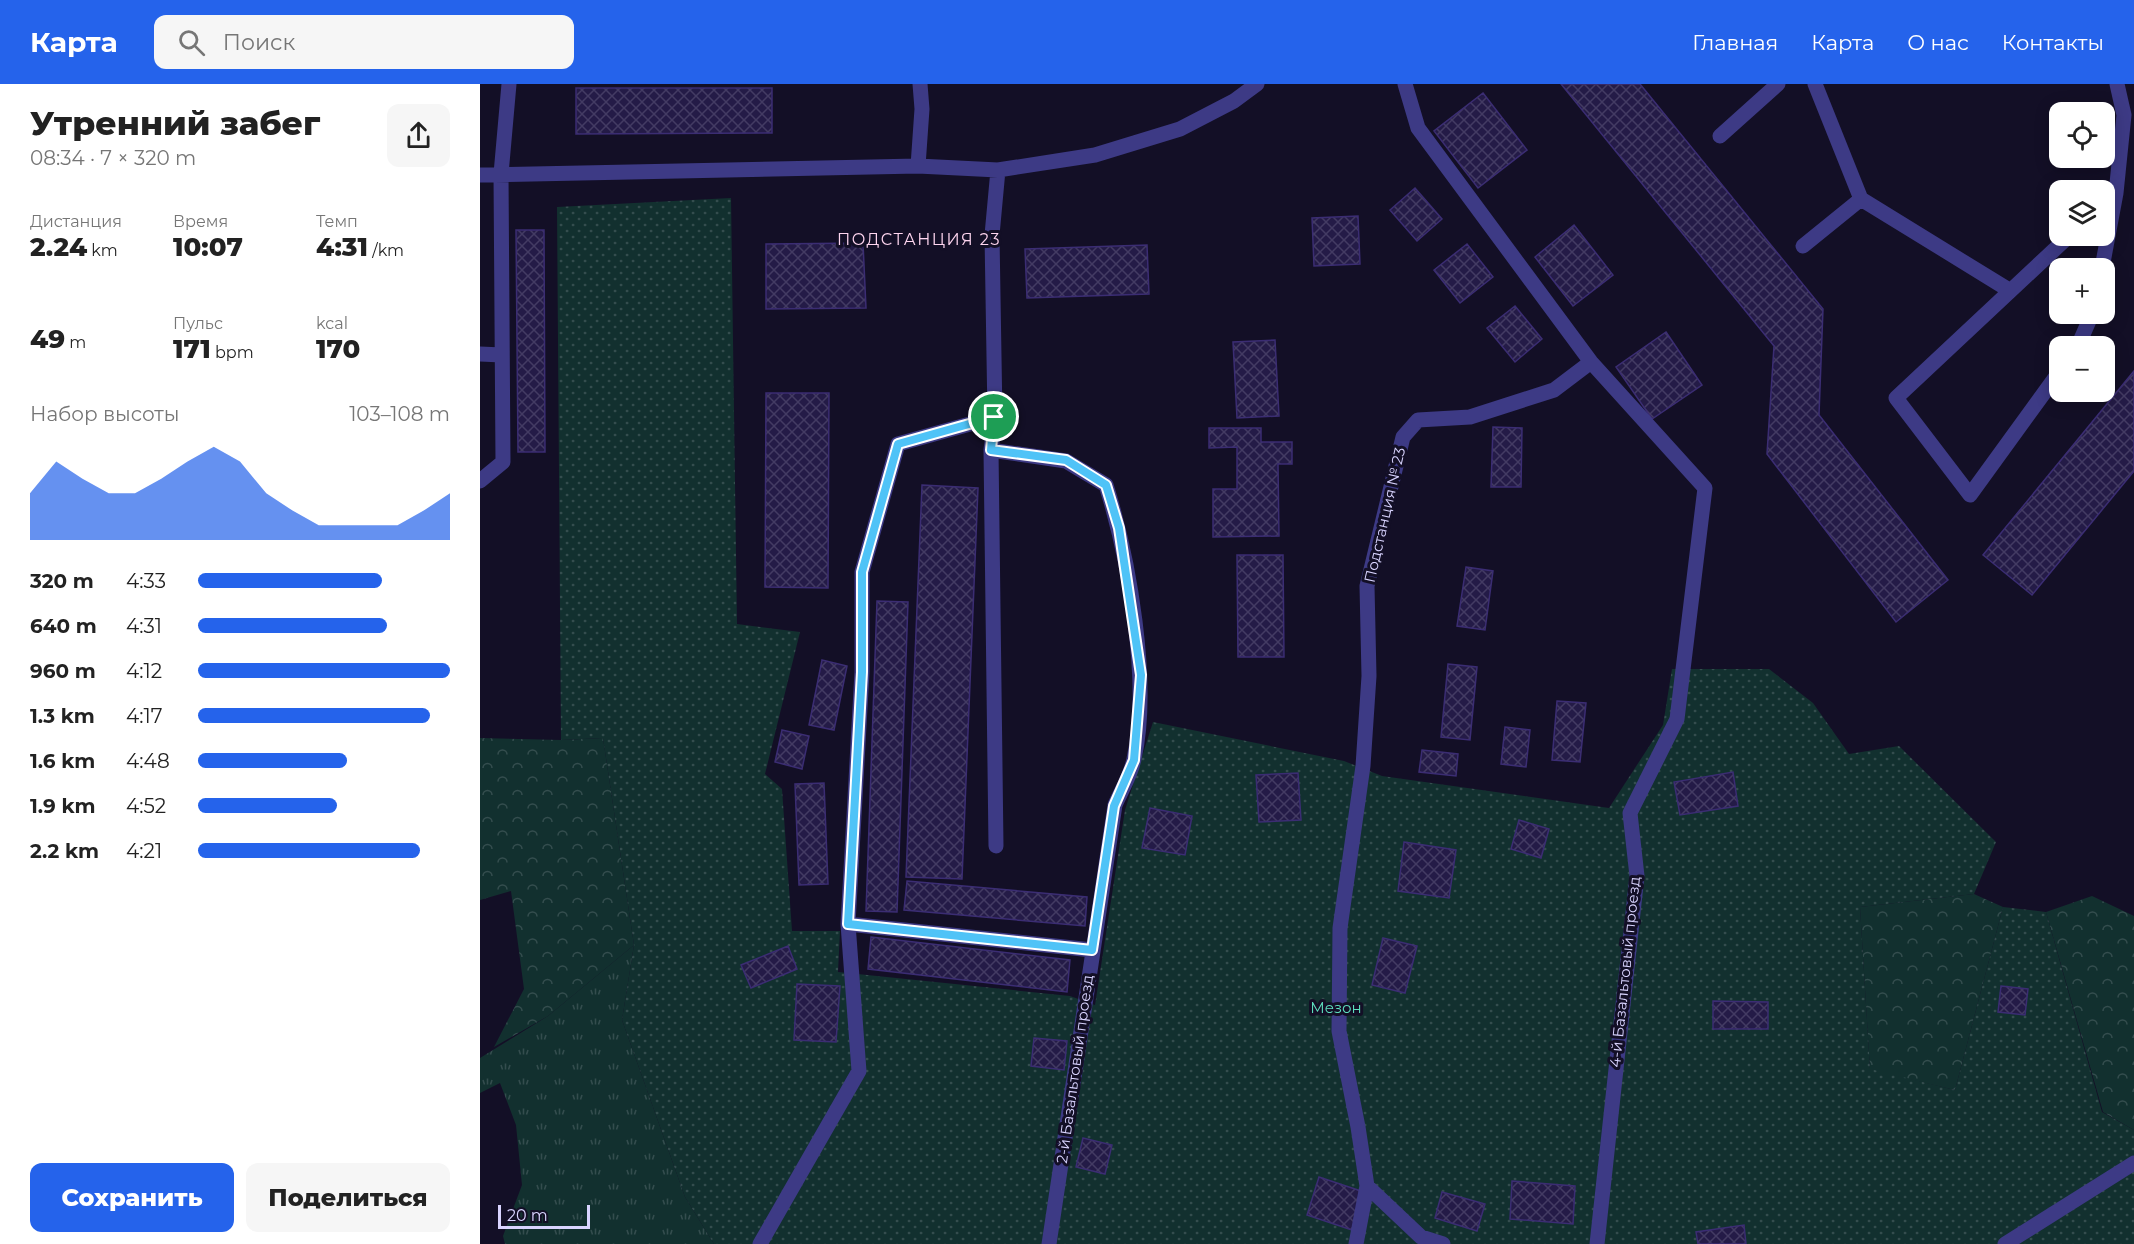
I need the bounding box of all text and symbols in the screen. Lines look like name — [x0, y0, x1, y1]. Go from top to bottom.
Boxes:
search box — [154, 15, 574, 69]
text: Карта — [30, 25, 118, 59]
icon: search — [175, 26, 208, 59]
text: Поиск — [223, 29, 295, 56]
text: Главная — [1692, 30, 1778, 55]
text: Карта — [1811, 30, 1874, 55]
text: О нас — [1907, 30, 1969, 55]
text: Контакты — [2002, 30, 2104, 55]
map controls — [2049, 102, 2115, 402]
button: locate — [2049, 102, 2115, 168]
text: Утренний забег — [30, 103, 320, 143]
button: share — [387, 104, 450, 167]
text: 08:34 · 7 × 320 m — [30, 146, 196, 170]
button: layers — [2049, 180, 2115, 246]
text: Дистанция — [30, 212, 122, 231]
text: Время — [173, 212, 228, 231]
text: Темп — [316, 212, 358, 231]
district label: ПОДСТАНЦИЯ 23 — [837, 230, 1001, 249]
text: 2.24 — [30, 231, 87, 263]
text: 10:07 — [173, 231, 243, 263]
text: 4:31 — [316, 231, 368, 263]
text: km — [87, 241, 118, 260]
text: /km — [368, 241, 404, 260]
button: + — [2049, 258, 2115, 324]
text: Пульс — [173, 314, 223, 333]
text: kcal — [316, 314, 348, 333]
text: 49 — [30, 323, 65, 355]
text: m — [65, 333, 86, 352]
text: 171 — [173, 333, 211, 365]
text: 170 — [316, 333, 360, 365]
button: − — [2049, 336, 2115, 402]
text: bpm — [211, 343, 254, 362]
pin — [968, 391, 1019, 442]
icon: arrive — [977, 400, 1010, 433]
text: Набор высоты — [30, 402, 179, 426]
text: 103–108 m — [349, 402, 450, 426]
street label: Подстанция № 23 — [1360, 445, 1409, 584]
text: 320 m — [30, 569, 94, 593]
text: 4:33 — [126, 569, 166, 593]
text: 640 m — [30, 614, 97, 638]
text: 4:31 — [126, 614, 162, 638]
text: 960 m — [30, 659, 96, 683]
text: 4:12 — [126, 659, 162, 683]
text: 1.3 km — [30, 704, 95, 728]
text: 4:17 — [126, 704, 163, 728]
text: 1.6 km — [30, 749, 95, 773]
text: 4:48 — [126, 749, 170, 773]
text: 1.9 km — [30, 794, 96, 818]
text: 4:52 — [126, 794, 166, 818]
text: 2.2 km — [30, 839, 99, 863]
text: 4:21 — [126, 839, 162, 863]
street label: 4-й Базальтовый проезд — [1605, 875, 1644, 1068]
street label: 2-й Базальтовый проезд — [1052, 973, 1097, 1164]
park label: Мезон — [1310, 998, 1362, 1017]
button: Сохранить — [30, 1163, 234, 1232]
button: Поделиться — [246, 1163, 450, 1232]
scale bar — [498, 1202, 590, 1230]
text: 20 m — [507, 1206, 548, 1225]

